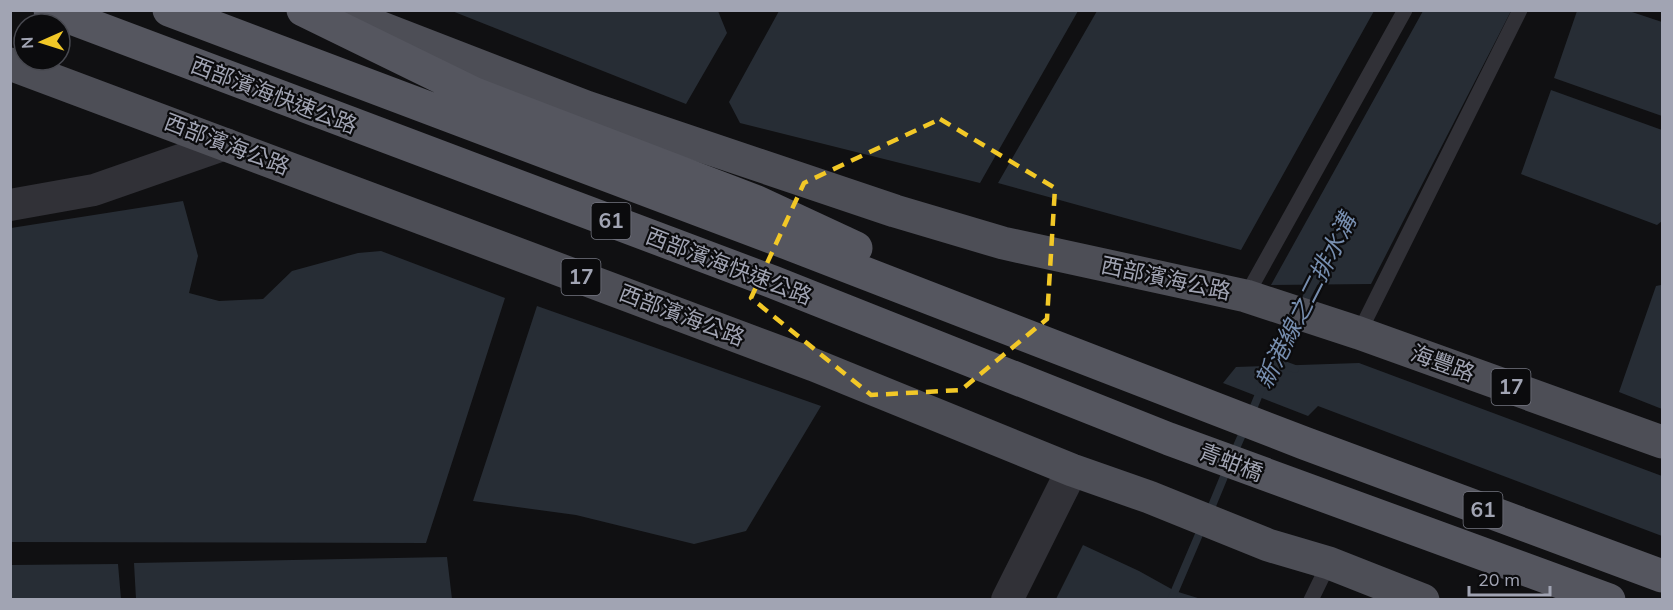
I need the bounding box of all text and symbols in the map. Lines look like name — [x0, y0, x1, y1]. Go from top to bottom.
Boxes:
north arrow — [12, 12, 72, 72]
text: N — [17, 36, 37, 49]
street label: 西部濱海快速公路 — [187, 50, 361, 140]
street label: 西部濱海公路 — [160, 107, 294, 181]
road number: 61 — [592, 203, 630, 239]
water label: 新港線之二排水溝 — [1248, 206, 1363, 393]
street label: 西部濱海快速公路 — [642, 221, 816, 311]
street label: 西部濱海公路 — [1099, 251, 1233, 305]
road number: 17 — [562, 259, 600, 295]
street label: 西部濱海公路 — [615, 278, 749, 352]
street label: 海豐路 — [1407, 339, 1479, 387]
road number: 17 — [1492, 369, 1530, 405]
street label: 青蚶橋 — [1195, 437, 1267, 487]
road number: 61 — [1464, 492, 1502, 528]
scale bar — [1469, 559, 1550, 597]
text: 20 m — [1478, 568, 1520, 591]

